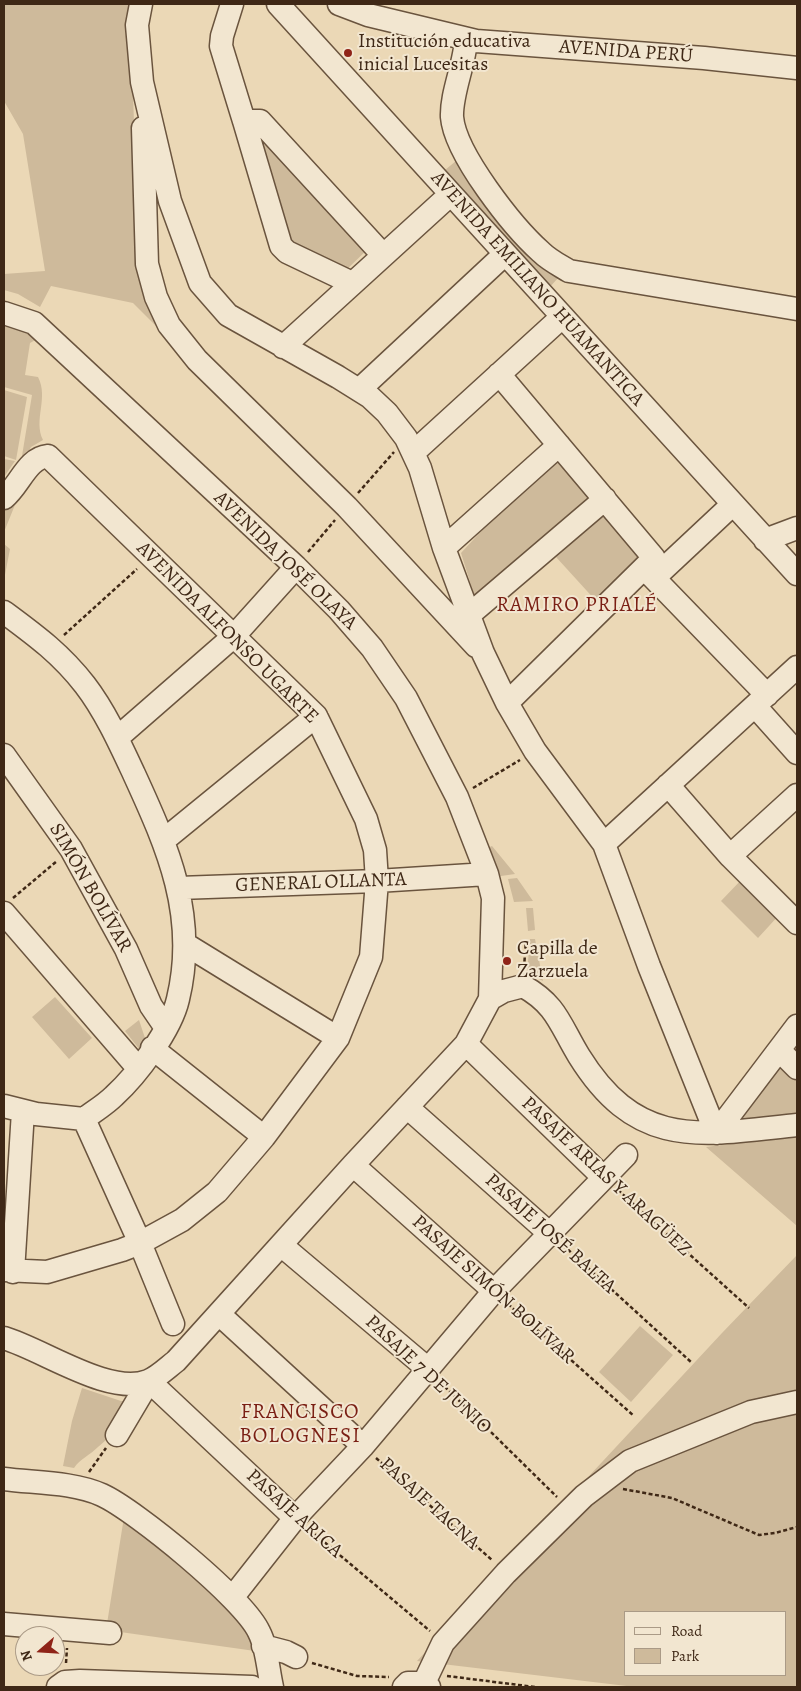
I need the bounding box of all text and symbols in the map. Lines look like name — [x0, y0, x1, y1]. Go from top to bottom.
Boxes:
place label: Institución educativa inicial Lucesitas — [358, 30, 531, 77]
street label: AVENIDA PERÚ — [558, 35, 694, 69]
marker: Institución educativa inicial Lucesitas — [342, 47, 354, 59]
street label: AVENIDA EMILIANO HUAMANTICA — [425, 167, 649, 411]
street label: AVENIDA JOSÉ OLAYA — [208, 486, 362, 636]
street label: AVENIDA ALFONSO UGARTE — [131, 537, 323, 729]
district label: RAMIRO PRIALÉ — [495, 593, 659, 619]
street label: SIMÓN BOLÍVAR — [43, 819, 137, 957]
street label: GENERAL OLLANTA — [235, 868, 407, 898]
place label: Capilla de Zarzuela — [517, 937, 598, 984]
marker: Capilla de Zarzuela — [501, 955, 513, 967]
street label: PASAJE ARIAS Y ARAGÜEZ — [516, 1092, 696, 1262]
street label: PASAJE JOSÉ BALTA — [479, 1169, 621, 1299]
street label: PASAJE SIMÓN BOLÍVAR — [407, 1210, 579, 1370]
street label: PASAJE 7 DE JUNIO — [360, 1310, 496, 1440]
district label: FRANCISCO BOLOGNESI — [238, 1400, 362, 1450]
street label: PASAJE TACNA — [374, 1453, 484, 1555]
street label: PASAJE ARICA — [241, 1464, 347, 1564]
legend — [624, 1611, 786, 1676]
text: Road — [671, 1621, 702, 1641]
north arrow — [15, 1626, 65, 1676]
text: Park — [671, 1646, 699, 1666]
text: N — [16, 1648, 37, 1664]

